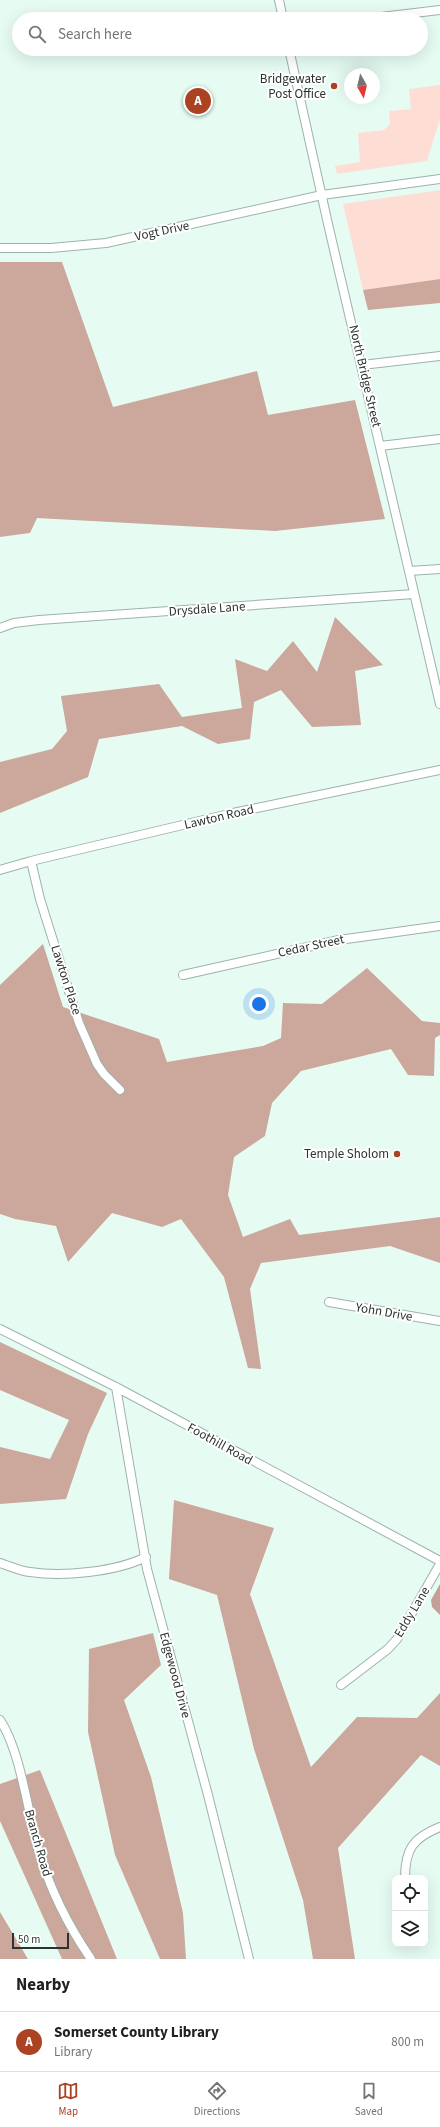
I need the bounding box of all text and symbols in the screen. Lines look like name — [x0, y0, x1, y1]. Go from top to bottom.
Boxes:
search box — [12, 12, 428, 56]
icon: search — [26, 23, 48, 45]
text: Search here — [58, 24, 132, 45]
north arrow — [344, 68, 380, 104]
place label: Bridgewater Post Office — [260, 70, 326, 103]
marker: Bridgewater Post Office — [329, 81, 339, 91]
pin: A — [185, 86, 211, 116]
street label: Vogt Drive — [133, 216, 191, 246]
street label: North Bridge Street — [344, 323, 386, 430]
street label: Drysdale Lane — [168, 597, 246, 621]
street label: Lawton Road — [182, 800, 256, 834]
street label: Cedar Street — [276, 930, 346, 962]
street label: Lawton Place — [46, 943, 86, 1017]
your location — [249, 994, 269, 1014]
place label: Temple Sholom — [304, 1145, 389, 1163]
marker: Temple Sholom — [392, 1149, 402, 1159]
street label: Yohn Drive — [353, 1298, 414, 1326]
street label: Foothill Road — [184, 1419, 256, 1469]
street label: Eddy Lane — [390, 1583, 434, 1641]
street label: Edgewood Drive — [155, 1630, 195, 1720]
street label: Branch Road — [20, 1807, 56, 1879]
map controls — [392, 1875, 428, 1947]
button: locate — [392, 1875, 428, 1911]
button: layers — [392, 1911, 428, 1947]
scale bar — [12, 1931, 69, 1950]
text: 50 m — [18, 1932, 40, 1947]
text: Nearby — [16, 1973, 70, 1997]
text: Somerset County Library — [54, 2022, 219, 2043]
text: A — [25, 2033, 33, 2051]
text: 800 m — [391, 2033, 424, 2051]
text: Library — [54, 2043, 92, 2061]
tab: Map — [57, 2080, 79, 2119]
tab: Directions — [194, 2080, 240, 2119]
tab: Saved — [355, 2080, 383, 2119]

